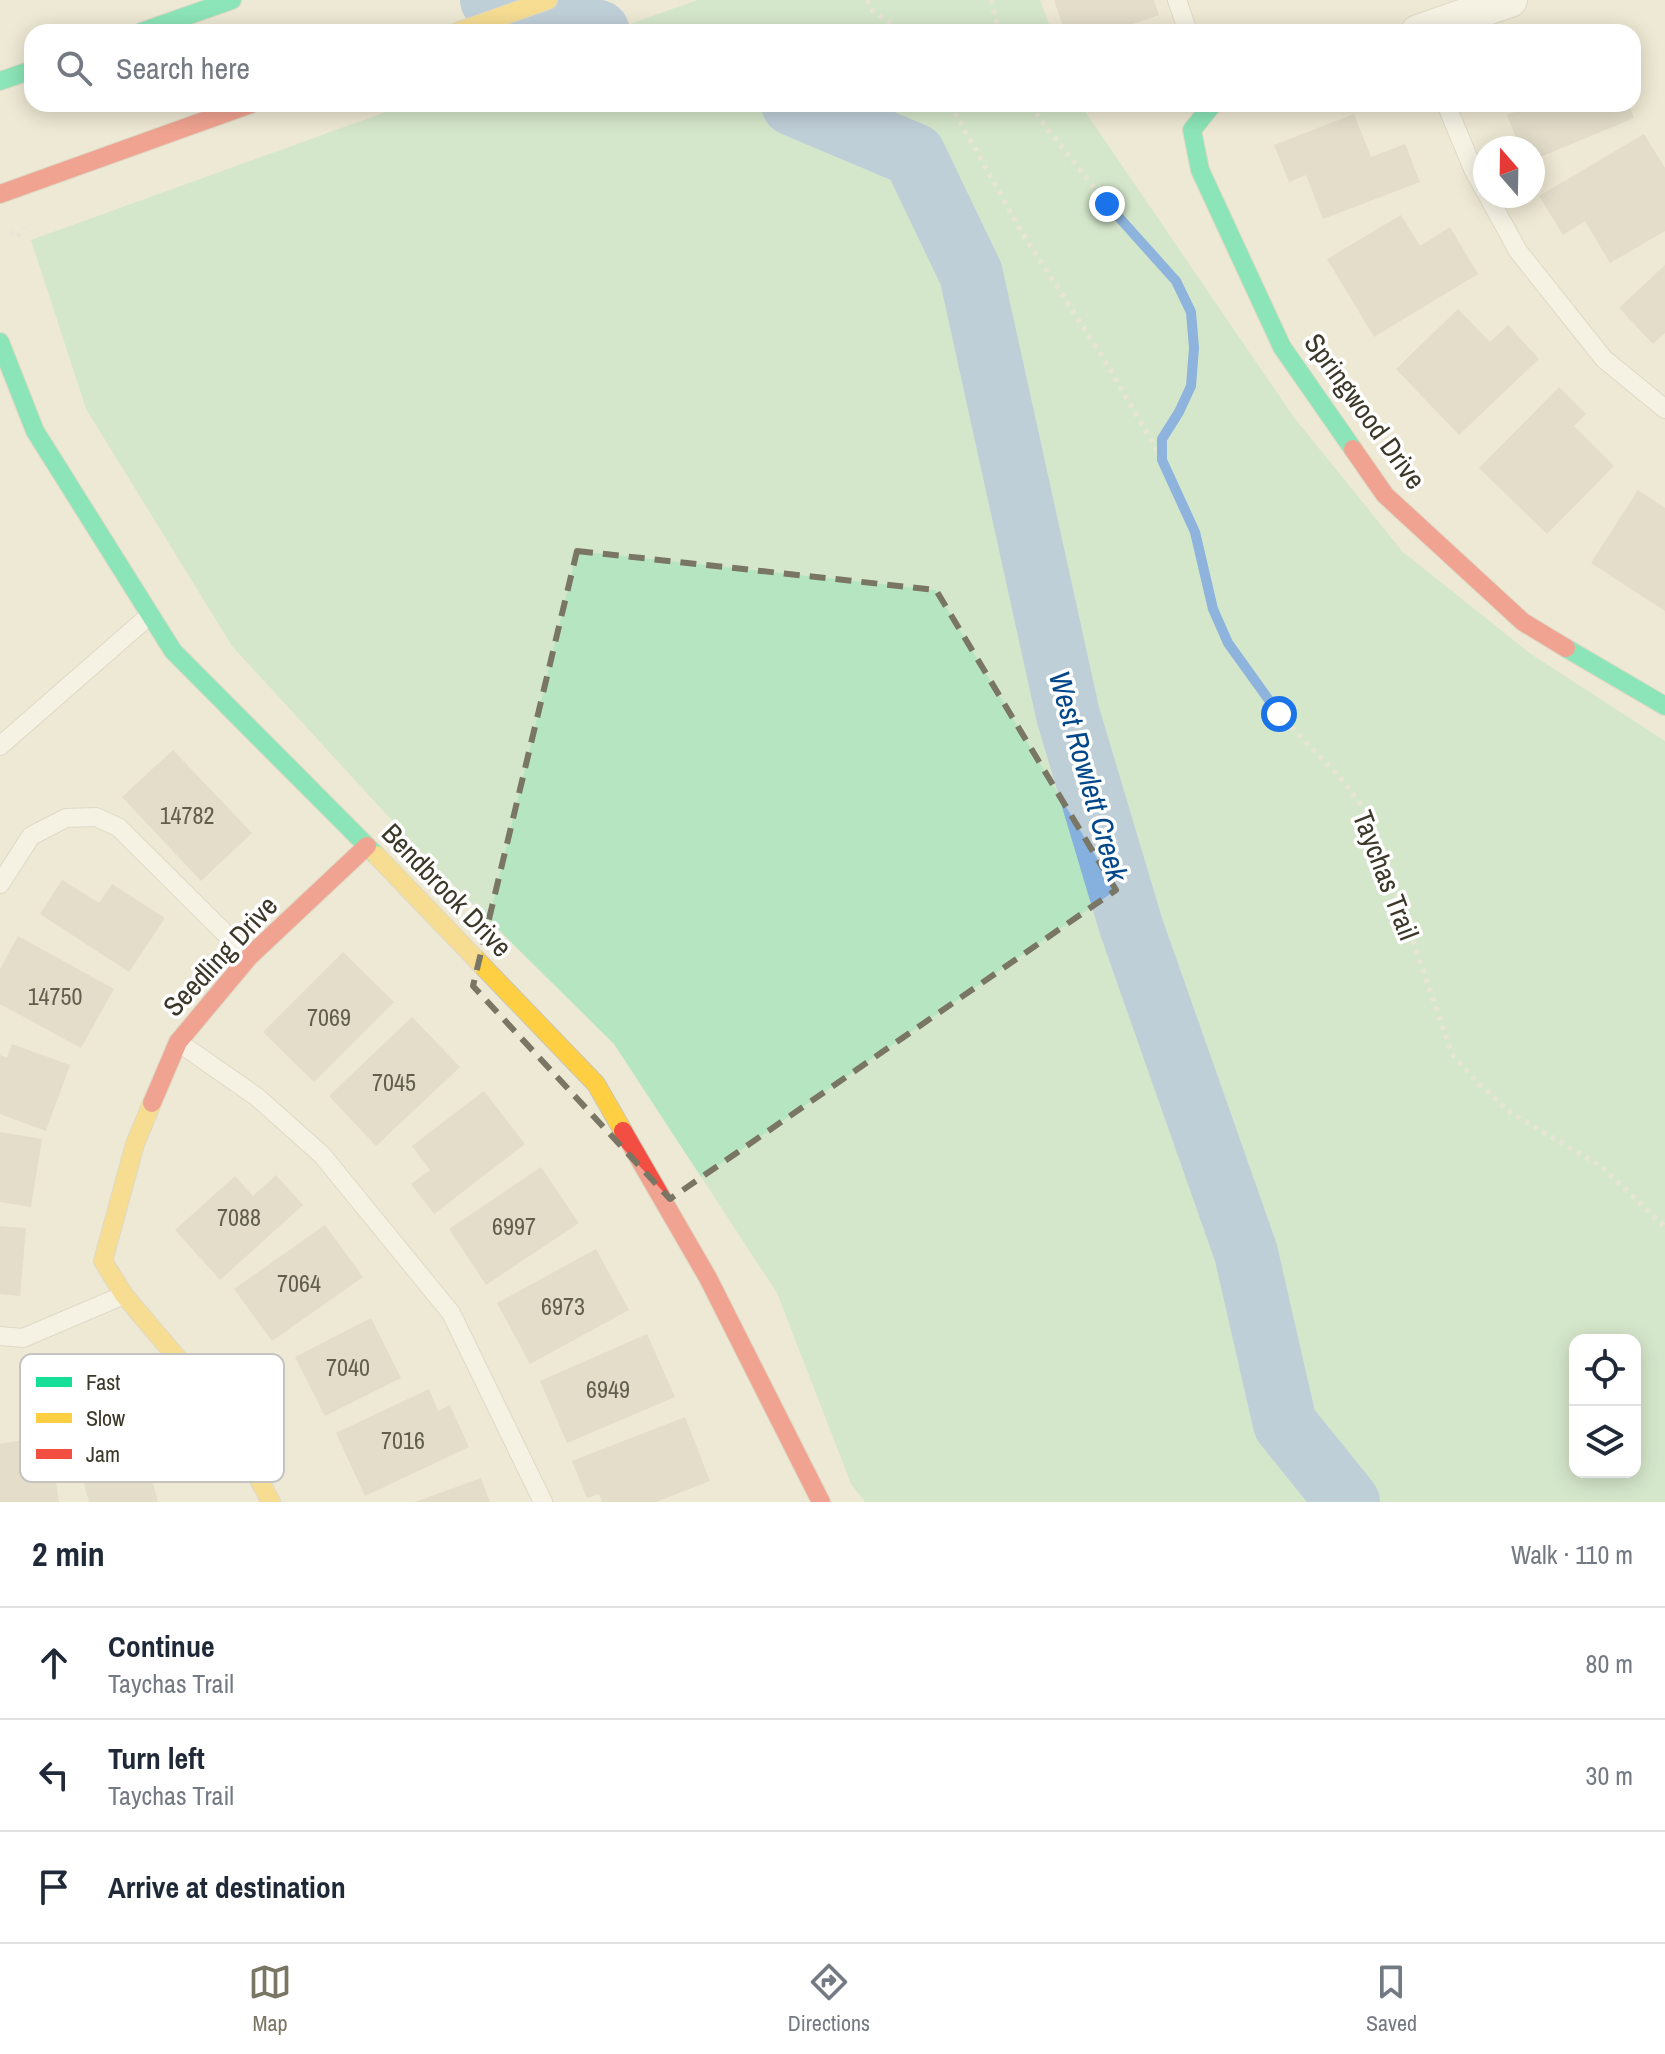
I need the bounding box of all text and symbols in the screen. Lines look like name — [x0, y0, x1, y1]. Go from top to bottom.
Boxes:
search box — [24, 24, 1641, 112]
icon: search — [52, 46, 96, 90]
text: Search here — [116, 48, 250, 88]
north arrow — [1473, 136, 1545, 208]
route end — [1089, 186, 1125, 222]
street label: Springwood Drive — [1296, 325, 1434, 497]
water label: West Rowlett Creek — [1040, 666, 1139, 887]
route start — [1261, 696, 1297, 732]
house number: 14782 — [160, 799, 214, 831]
street label: Taychas Trail — [1344, 805, 1428, 945]
street label: Bendbrook Drive — [373, 815, 521, 965]
street label: Seedling Drive — [154, 888, 286, 1024]
house number: 14750 — [28, 980, 82, 1012]
house number: 7069 — [307, 1001, 351, 1033]
house number: 7045 — [372, 1066, 416, 1098]
house number: 7088 — [217, 1201, 261, 1233]
house number: 6997 — [492, 1210, 536, 1242]
house number: 7064 — [277, 1267, 321, 1299]
house number: 6973 — [541, 1290, 585, 1322]
map controls — [1569, 1334, 1641, 1478]
button: locate — [1569, 1334, 1641, 1406]
house number: 7040 — [326, 1351, 370, 1383]
legend — [20, 1354, 284, 1482]
text: Fast — [86, 1367, 120, 1397]
house number: 6949 — [586, 1373, 630, 1405]
text: Slow — [86, 1403, 125, 1433]
button: layers — [1569, 1406, 1641, 1478]
house number: 7016 — [381, 1424, 425, 1456]
text: Jam — [86, 1439, 120, 1469]
text: 2 min — [32, 1531, 105, 1577]
text: Walk · 110 m — [1511, 1537, 1633, 1572]
text: Continue — [108, 1626, 215, 1666]
icon: ahead — [32, 1641, 76, 1685]
text: 80 m — [1586, 1646, 1633, 1681]
text: Taychas Trail — [108, 1666, 234, 1701]
text: Turn left — [108, 1738, 205, 1778]
icon: left — [32, 1753, 76, 1797]
text: 30 m — [1586, 1758, 1633, 1793]
text: Taychas Trail — [108, 1778, 234, 1813]
icon: arrive — [32, 1865, 76, 1909]
text: Arrive at destination — [108, 1867, 346, 1907]
tab: Map — [248, 1960, 292, 2038]
tab: Directions — [788, 1960, 870, 2038]
tab: Saved — [1366, 1960, 1417, 2038]

